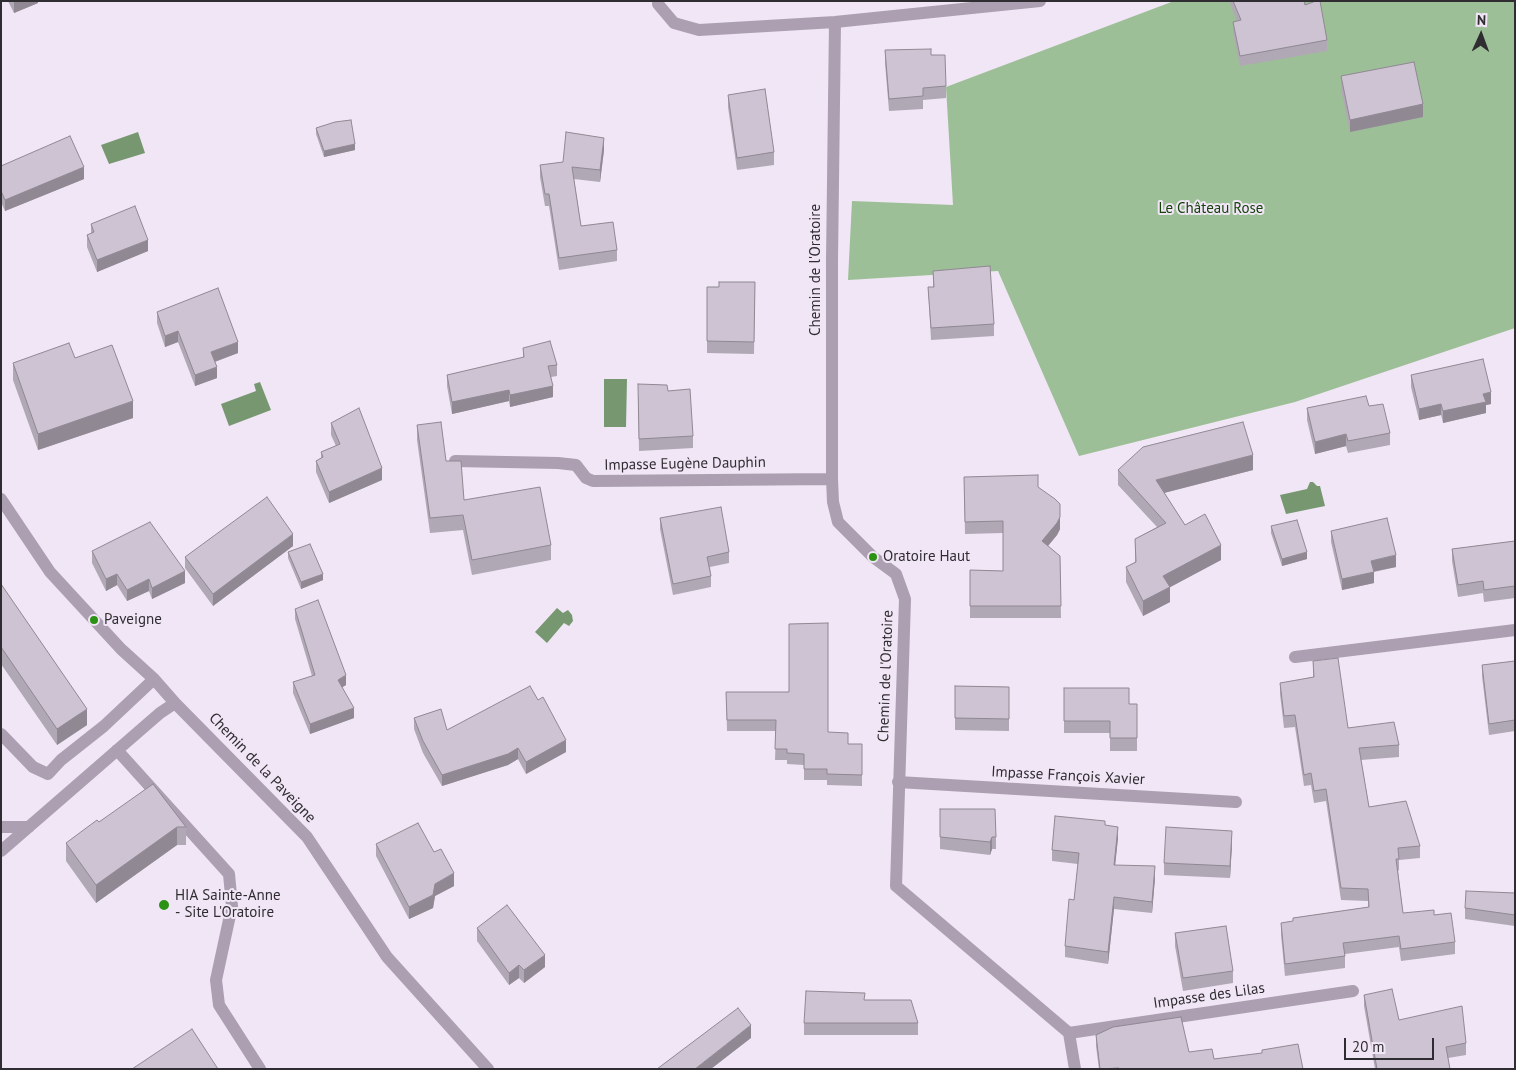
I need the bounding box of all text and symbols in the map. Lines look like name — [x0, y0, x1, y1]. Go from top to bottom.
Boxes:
north arrow — [1456, 10, 1506, 60]
text: N — [1477, 11, 1486, 29]
park label: Le Château Rose — [1159, 200, 1263, 218]
street label: Chemin de l'Oratoire — [807, 204, 825, 336]
street label: Impasse Eugène Dauphin — [604, 454, 766, 474]
place label: Oratoire Haut — [883, 548, 970, 566]
marker: Oratoire Haut — [867, 551, 879, 563]
street label: Chemin de l'Oratoire — [875, 610, 897, 742]
place label: Paveigne — [104, 611, 162, 629]
marker: Paveigne — [88, 614, 100, 626]
street label: Chemin de la Paveigne — [205, 709, 319, 827]
street label: Impasse François Xavier — [991, 763, 1145, 789]
place label: HIA Sainte-Anne - Site L'Oratoire — [175, 887, 281, 922]
marker: HIA Sainte-Anne - Site L'Oratoire — [157, 898, 171, 912]
street label: Impasse des Lilas — [1152, 979, 1266, 1013]
scale bar — [1346, 1028, 1436, 1060]
text: 20 m — [1352, 1037, 1385, 1056]

